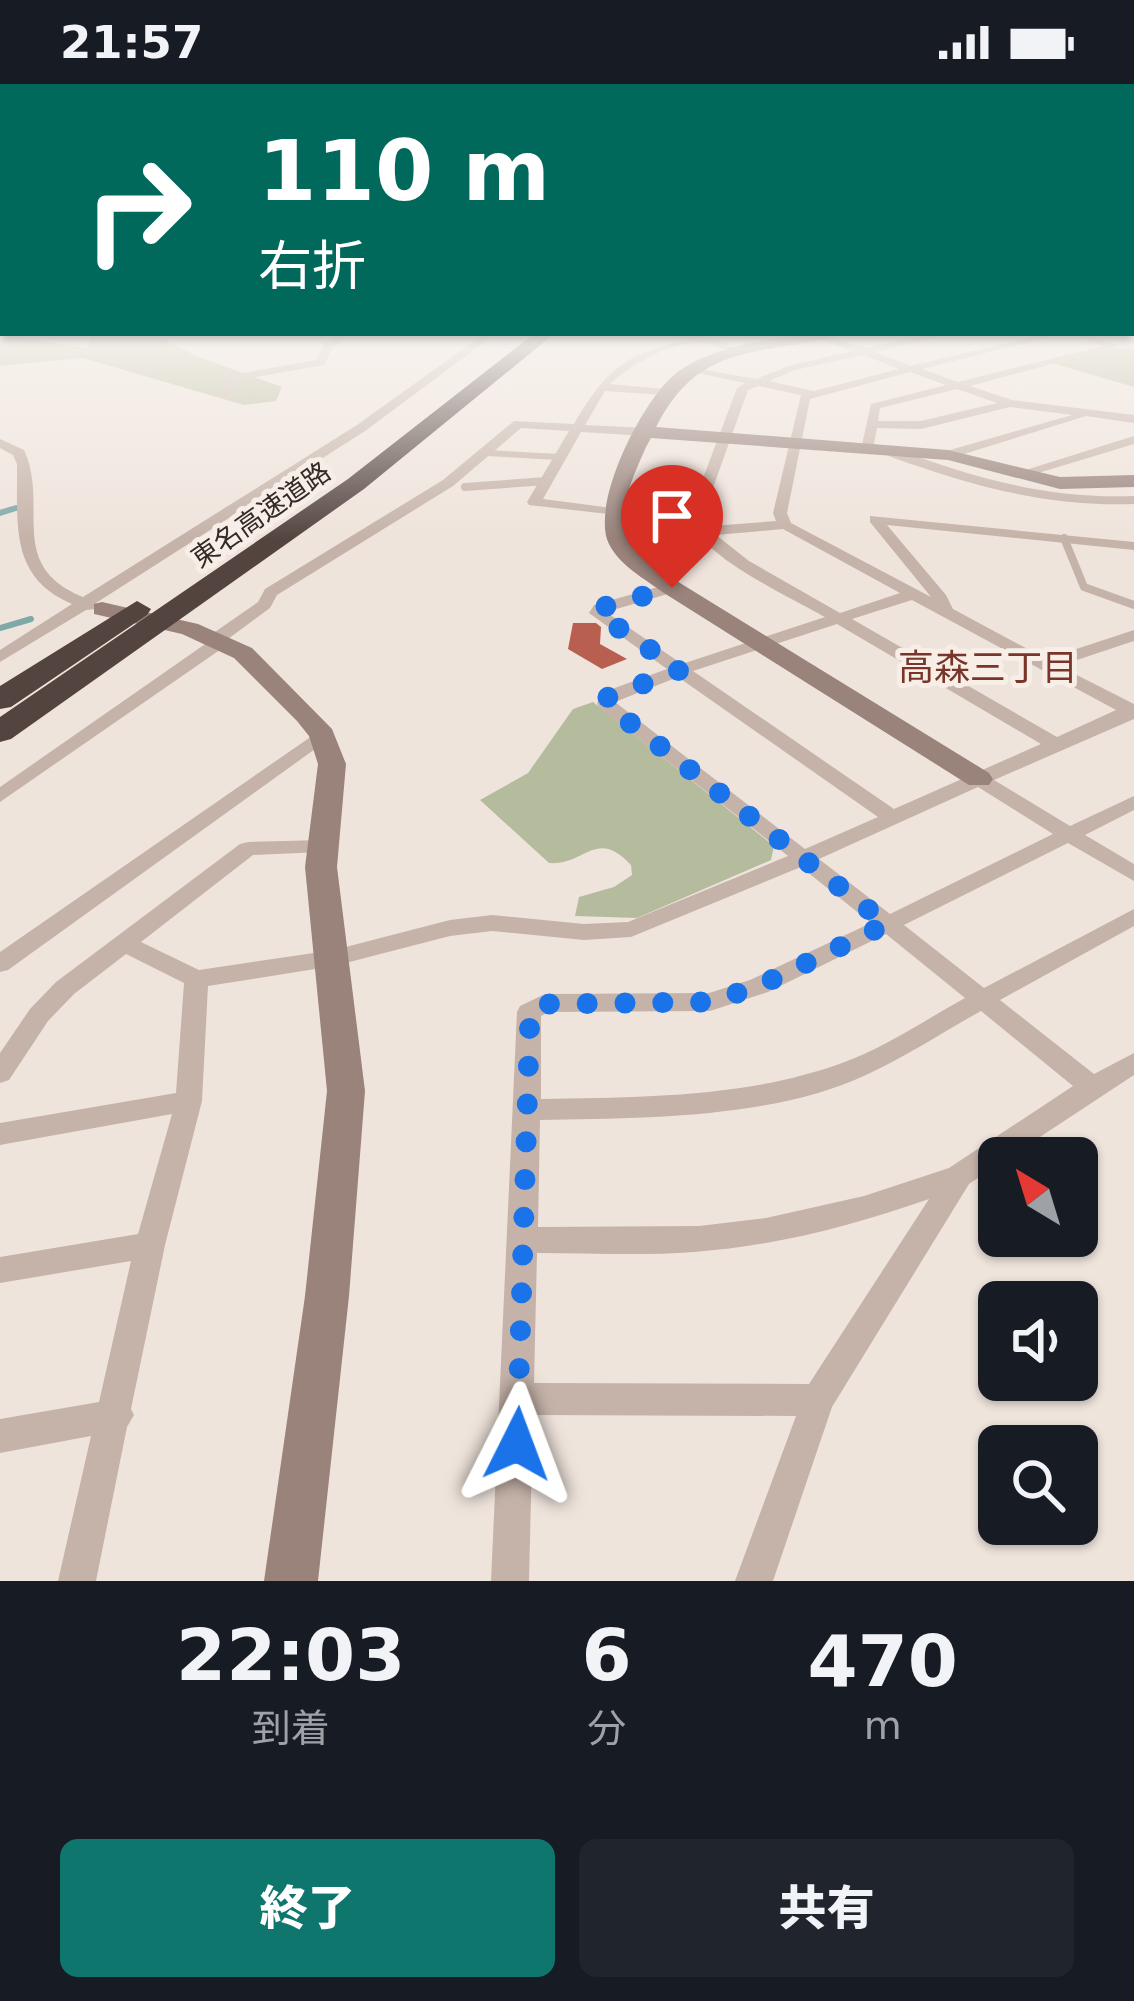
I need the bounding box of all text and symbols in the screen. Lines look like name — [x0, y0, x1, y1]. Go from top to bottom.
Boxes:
text: 21:57 — [60, 16, 203, 69]
text: 110 m — [258, 122, 550, 220]
icon: right — [60, 132, 216, 288]
text: 右折 — [258, 235, 366, 298]
street label: 東名高速道路 — [185, 455, 336, 574]
pin — [621, 465, 723, 588]
icon: arrive — [639, 483, 705, 549]
district label: 高森三丁目 — [898, 647, 1078, 688]
north arrow — [978, 1137, 1098, 1257]
map controls — [978, 1137, 1098, 1545]
button: sound — [978, 1281, 1098, 1401]
position arrow — [454, 1381, 580, 1507]
button: search — [978, 1425, 1098, 1545]
text: 22:03 — [176, 1613, 405, 1697]
text: 6 — [581, 1613, 631, 1697]
text: 470 — [808, 1619, 958, 1703]
text: m — [864, 1703, 902, 1748]
text: 到着 — [252, 1706, 330, 1751]
text: 分 — [587, 1706, 626, 1751]
button: 終了 — [60, 1839, 555, 1977]
button: 共有 — [579, 1839, 1074, 1977]

